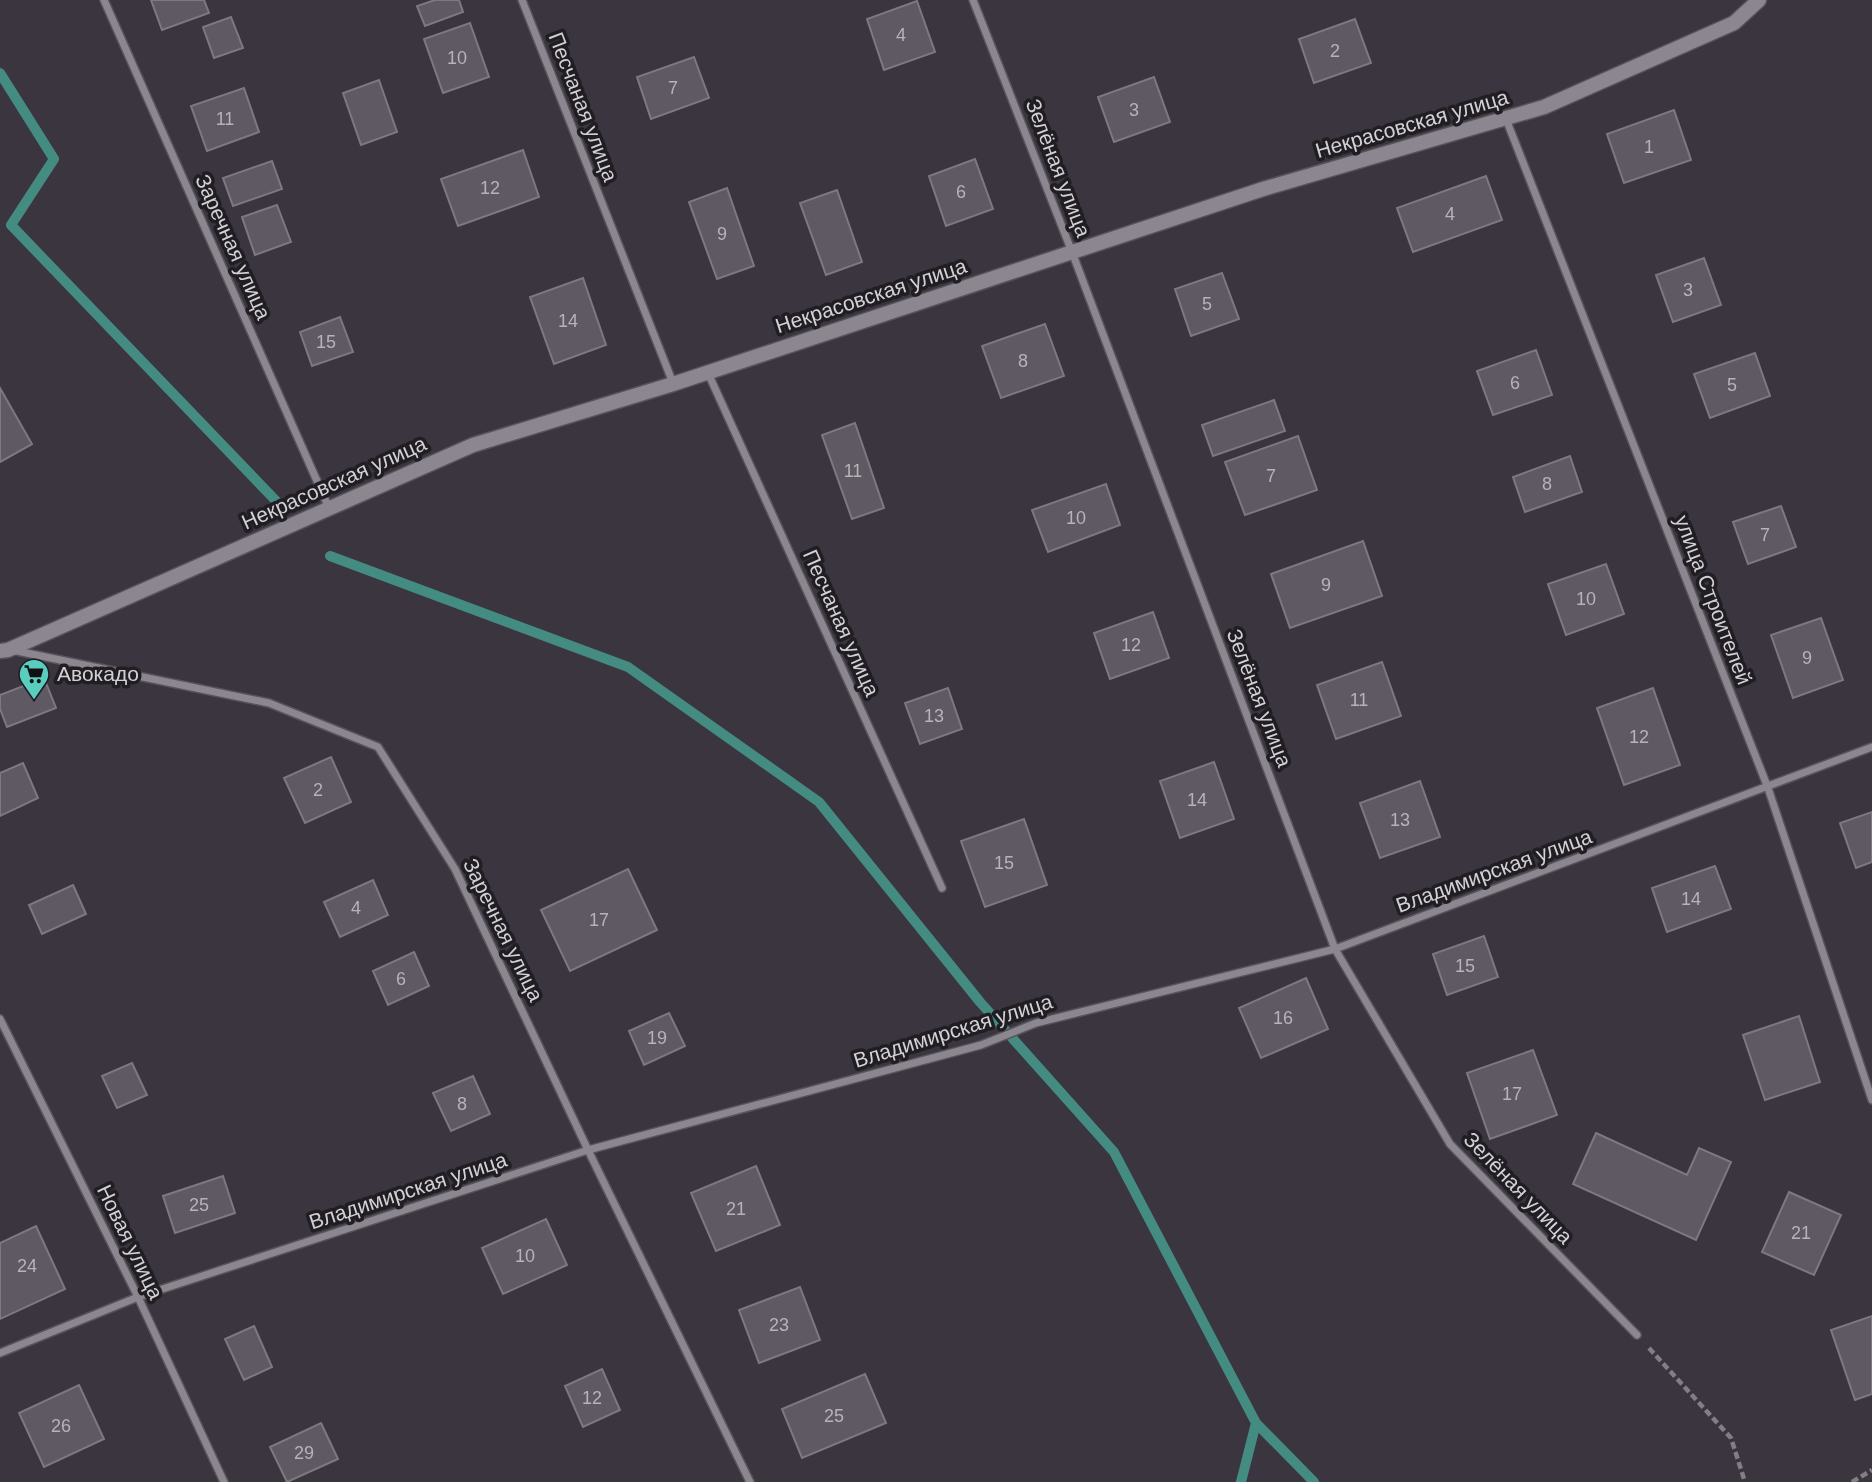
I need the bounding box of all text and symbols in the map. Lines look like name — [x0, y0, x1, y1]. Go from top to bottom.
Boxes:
house number: 4 — [896, 25, 906, 45]
street label: Песчаная улица — [544, 29, 623, 185]
house number: 2 — [1330, 41, 1340, 61]
house number: 10 — [447, 48, 467, 68]
house number: 7 — [668, 78, 678, 98]
street label: Некрасовская улица — [1313, 85, 1511, 162]
street label: Зелёная улица — [1022, 96, 1095, 240]
house number: 3 — [1129, 100, 1139, 120]
house number: 11 — [216, 109, 234, 129]
house number: 1 — [1644, 137, 1654, 157]
street label: Заречная улица — [191, 171, 276, 323]
house number: 12 — [480, 178, 500, 198]
house number: 6 — [956, 182, 966, 202]
house number: 4 — [1445, 204, 1455, 224]
house number: 9 — [717, 224, 727, 244]
street label: Некрасовская улица — [772, 254, 970, 337]
house number: 3 — [1683, 280, 1693, 300]
house number: 5 — [1202, 294, 1212, 314]
house number: 14 — [558, 311, 578, 331]
house number: 15 — [316, 332, 336, 352]
house number: 8 — [1018, 351, 1028, 371]
house number: 6 — [1510, 373, 1520, 393]
house number: 5 — [1727, 375, 1737, 395]
street label: Некрасовская улица — [238, 431, 430, 534]
house number: 11 — [844, 461, 862, 481]
house number: 7 — [1266, 466, 1276, 486]
house number: 8 — [1542, 474, 1552, 494]
house number: 10 — [1066, 508, 1086, 528]
street label: улица Строителей — [1671, 512, 1756, 688]
house number: 7 — [1760, 525, 1770, 545]
street label: Песчаная улица — [799, 546, 884, 700]
house number: 9 — [1321, 575, 1331, 595]
house number: 10 — [1576, 589, 1596, 609]
street label: Зелёная улица — [1223, 626, 1296, 770]
house number: 12 — [1121, 635, 1141, 655]
house number: 9 — [1802, 648, 1812, 668]
supermarket icon: Авокадо — [17, 657, 51, 701]
place label: Авокадо — [57, 662, 139, 685]
house number: 11 — [1350, 690, 1368, 710]
house number: 13 — [924, 706, 944, 726]
house number: 12 — [1629, 727, 1649, 747]
house number: 2 — [313, 780, 323, 800]
house number: 14 — [1187, 790, 1207, 810]
house number: 13 — [1390, 810, 1410, 830]
street label: Владимирская улица — [1393, 824, 1595, 917]
house number: 15 — [994, 853, 1014, 873]
street label: Заречная улица — [459, 855, 548, 1005]
house number: 14 — [1681, 889, 1701, 909]
house number: 4 — [351, 898, 361, 918]
house number: 17 — [589, 910, 609, 930]
house number: 15 — [1455, 956, 1475, 976]
house number: 6 — [396, 969, 406, 989]
street label: Владимирская улица — [851, 989, 1055, 1072]
house number: 16 — [1273, 1008, 1293, 1028]
house number: 19 — [647, 1028, 667, 1048]
house number: 17 — [1502, 1084, 1522, 1104]
house number: 8 — [457, 1094, 467, 1114]
street label: Зелёная улица — [1459, 1127, 1577, 1248]
street label: Владимирская улица — [306, 1148, 510, 1233]
street label: Новая улица — [93, 1181, 168, 1303]
house number: 25 — [189, 1195, 209, 1215]
house number: 21 — [726, 1199, 746, 1219]
house number: 21 — [1791, 1223, 1811, 1243]
house number: 10 — [515, 1246, 535, 1266]
house number: 24 — [17, 1256, 37, 1276]
house number: 23 — [769, 1315, 789, 1335]
house number: 12 — [582, 1388, 602, 1408]
house number: 25 — [824, 1406, 844, 1426]
house number: 26 — [51, 1416, 71, 1436]
house number: 29 — [294, 1443, 314, 1463]

